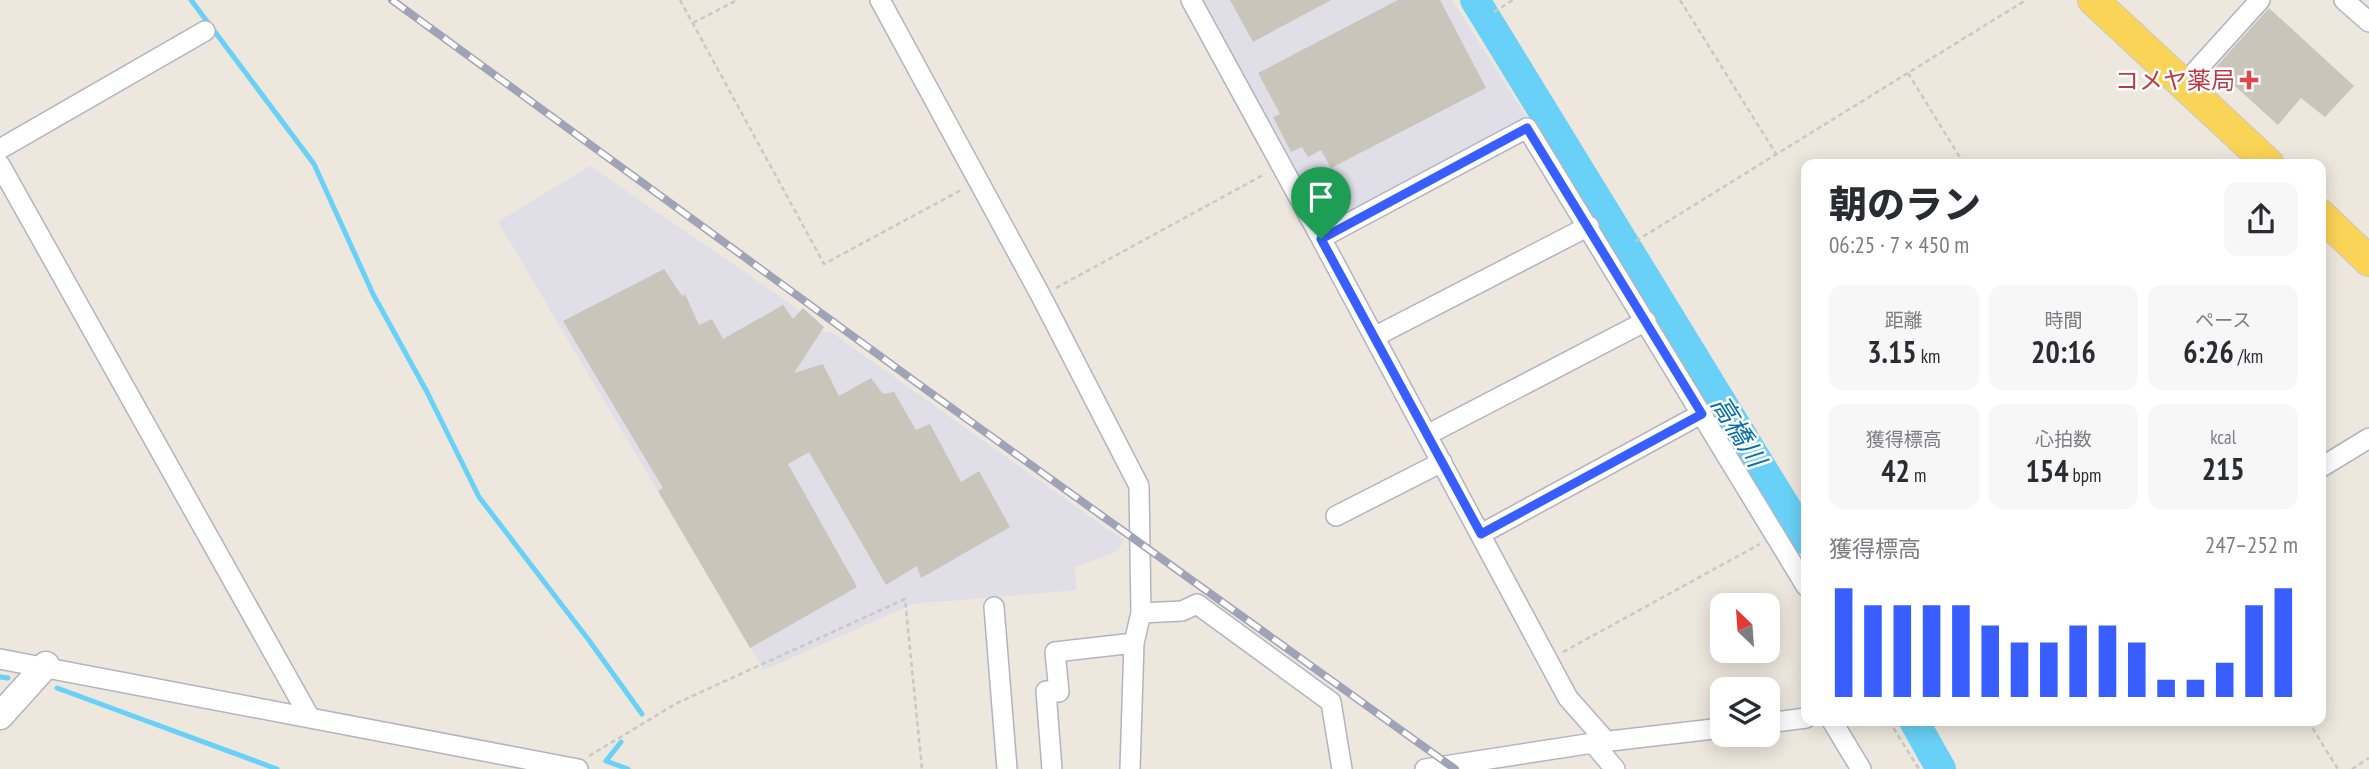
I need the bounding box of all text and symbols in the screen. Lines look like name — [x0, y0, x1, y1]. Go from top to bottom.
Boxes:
place label: コメヤ薬局 — [2115, 65, 2235, 96]
marker: コメヤ薬局 — [2241, 72, 2257, 88]
pin — [1291, 167, 1351, 239]
icon: arrive — [1302, 178, 1340, 216]
text: 朝のラン — [1829, 179, 1981, 228]
button: share — [2224, 182, 2298, 256]
text: 06:25 · 7 × 450 m — [1829, 230, 1969, 259]
text: 距離 — [1885, 308, 1923, 332]
text: 時間 — [2044, 308, 2083, 332]
text: ペース — [2195, 308, 2251, 332]
text: 3.15 — [1867, 332, 1917, 371]
text: 20:16 — [2031, 332, 2096, 371]
text: 6:26 — [2183, 332, 2234, 371]
text: km — [1917, 344, 1940, 368]
text: /km — [2234, 344, 2263, 368]
water label: 高橋川 — [1704, 389, 1775, 475]
text: kcal — [2210, 425, 2236, 449]
text: 獲得標高 — [1866, 427, 1942, 451]
text: 心拍数 — [2035, 427, 2092, 451]
text: 215 — [2202, 449, 2245, 488]
text: 42 — [1881, 451, 1910, 490]
text: 154 — [2026, 451, 2069, 490]
text: m — [1910, 463, 1926, 487]
text: bpm — [2069, 463, 2101, 487]
text: 247–252 m — [2205, 530, 2298, 559]
text: 獲得標高 — [1829, 534, 1921, 563]
north arrow — [1710, 593, 1780, 663]
map controls — [1710, 593, 1780, 747]
button: layers — [1710, 677, 1780, 747]

